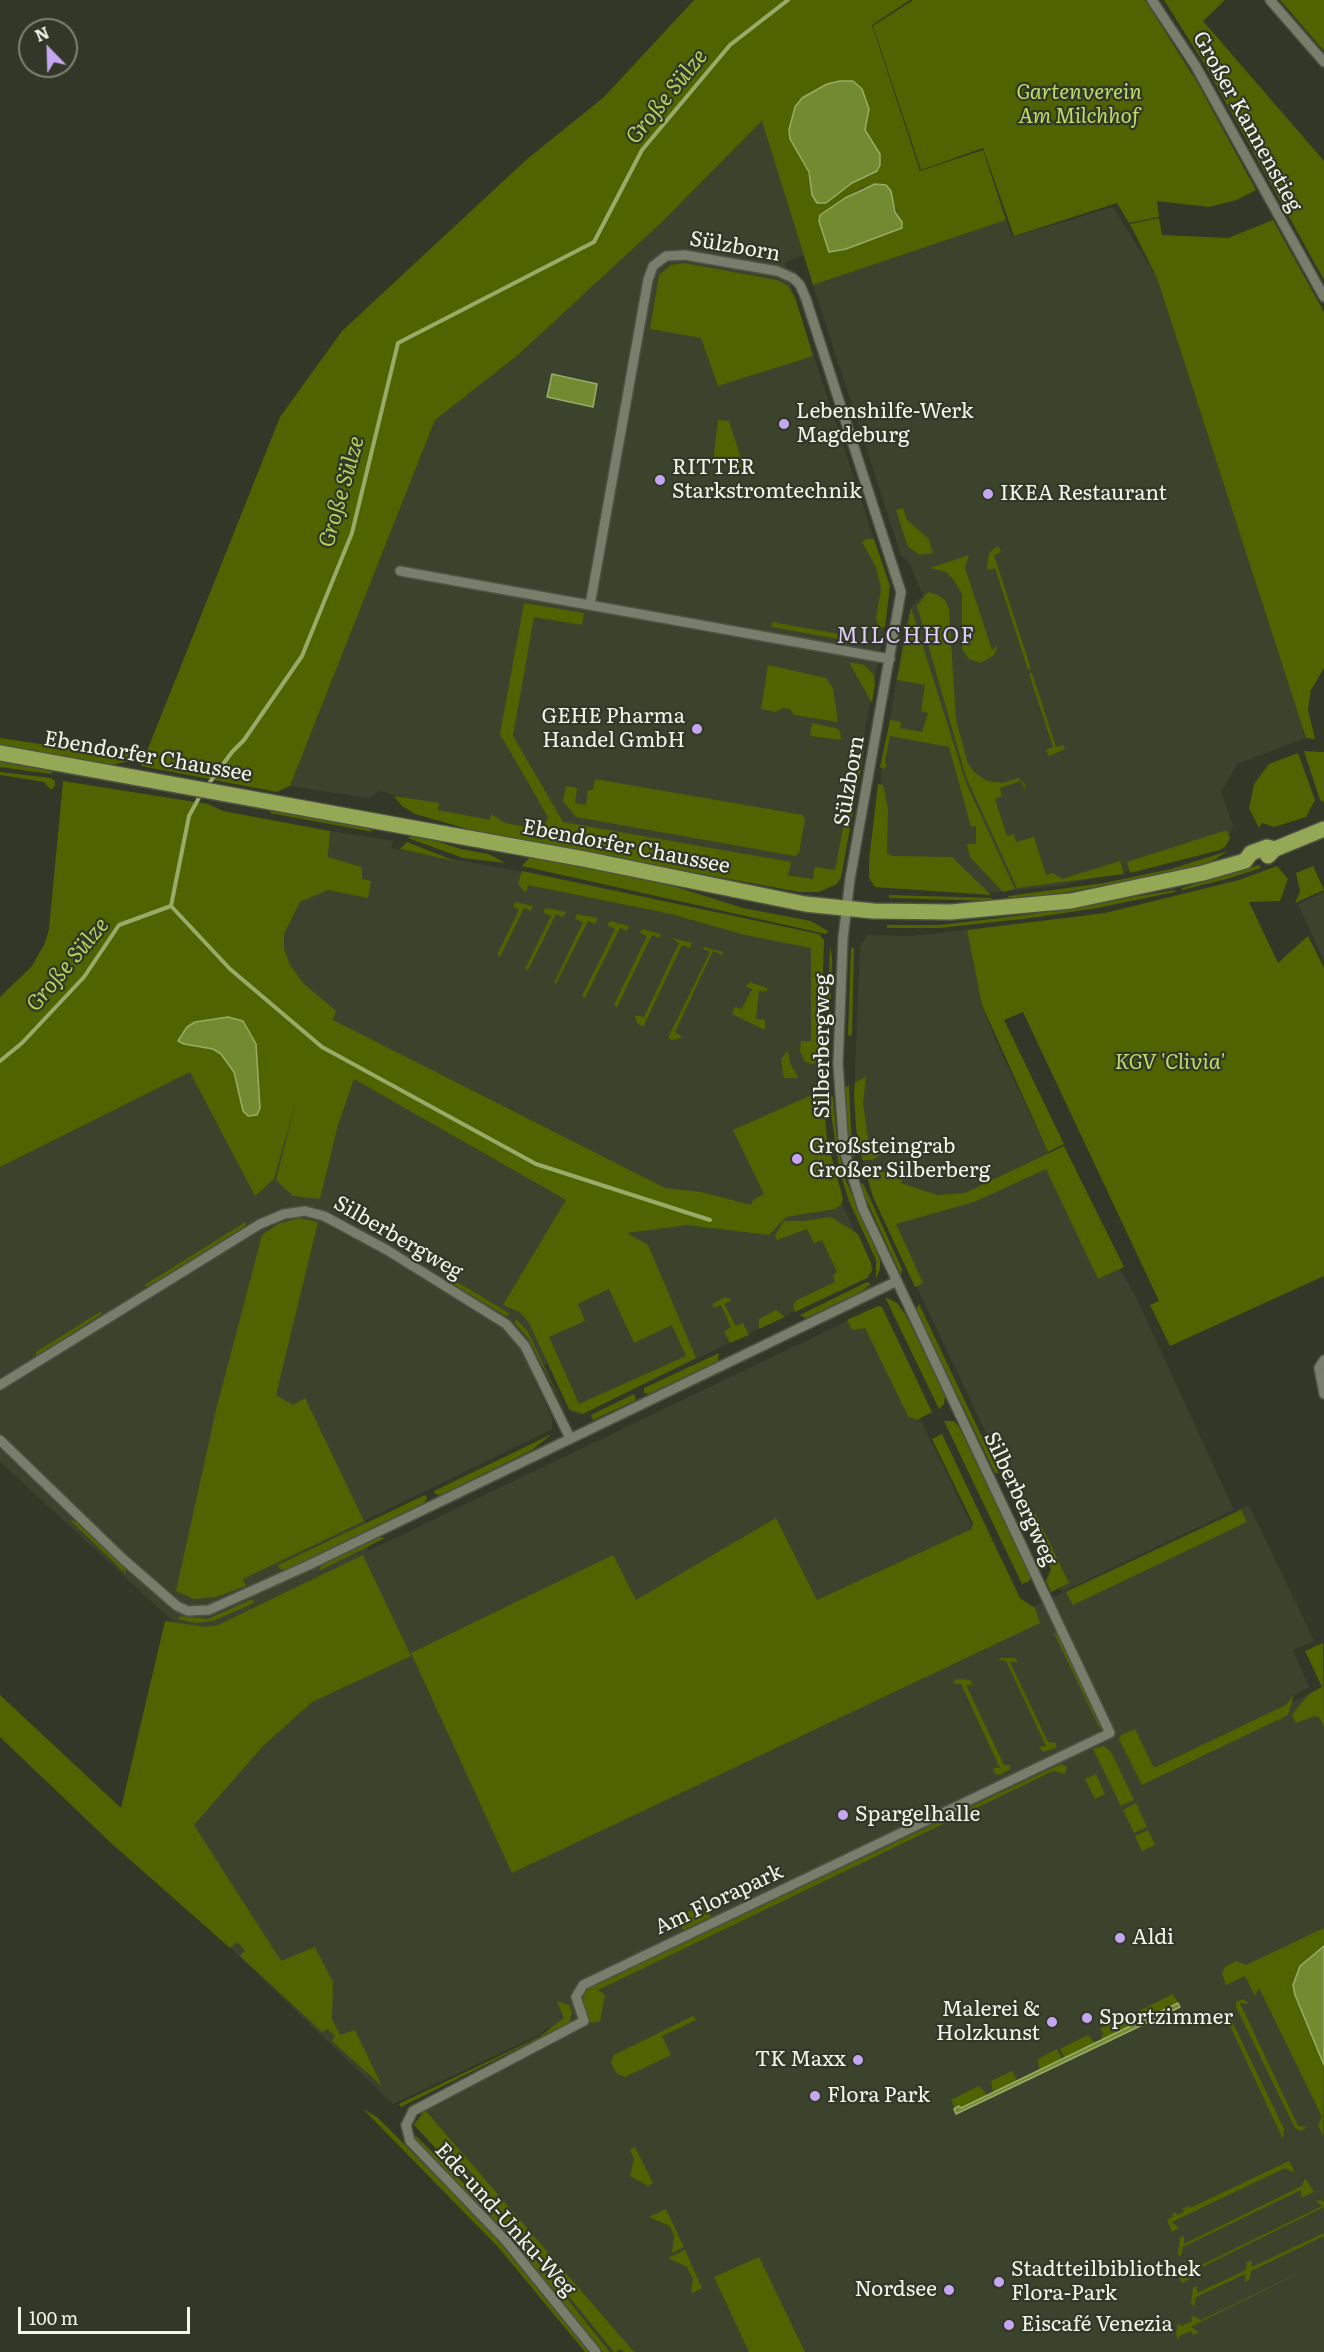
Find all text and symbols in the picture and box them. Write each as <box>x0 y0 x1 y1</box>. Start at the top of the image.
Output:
north arrow <box>18 18 78 78</box>
text: N <box>31 20 53 47</box>
street label: Großer Kannenstieg <box>1187 27 1307 217</box>
water label: Große Sülze <box>621 44 713 150</box>
park label: Gartenverein Am Milchhof <box>1016 80 1142 130</box>
street label: Sülzborn <box>688 227 782 267</box>
place label: Lebenshilfe-Werk Magdeburg <box>796 399 974 449</box>
marker: Lebenshilfe-Werk Magdeburg <box>777 417 791 431</box>
water label: Große Sülze <box>314 433 370 551</box>
place label: RITTER Starkstromtechnik <box>672 455 862 505</box>
marker: RITTER Starkstromtechnik <box>653 473 667 487</box>
place label: IKEA Restaurant <box>1000 481 1167 507</box>
marker: IKEA Restaurant <box>981 487 995 501</box>
district label: MILCHHOF <box>836 624 976 650</box>
place label: GEHE Pharma Handel GmbH <box>541 704 685 754</box>
marker: GEHE Pharma Handel GmbH <box>690 722 704 736</box>
street label: Ebendorfer Chaussee <box>42 726 254 788</box>
street label: Sülzborn <box>830 734 870 828</box>
street label: Ebendorfer Chaussee <box>520 814 732 880</box>
water label: Große Sülze <box>21 913 115 1017</box>
street label: Silberbergweg <box>810 974 836 1118</box>
park label: KGV 'Clivia' <box>1115 1050 1225 1076</box>
place label: Großsteingrab Großer Silberberg <box>809 1134 990 1184</box>
marker: Großsteingrab Großer Silberberg <box>790 1152 804 1166</box>
street label: Silberbergweg <box>329 1191 467 1285</box>
street label: Silberbergweg <box>978 1428 1062 1570</box>
place label: Spargelhalle <box>855 1802 980 1828</box>
marker: Spargelhalle <box>836 1808 850 1822</box>
street label: Am Florapark <box>651 1859 787 1941</box>
place label: Aldi <box>1132 1925 1174 1951</box>
marker: Aldi <box>1113 1931 1127 1945</box>
place label: Malerei & Holzkunst <box>936 1997 1040 2047</box>
place label: Sportzimmer <box>1099 2005 1233 2031</box>
marker: Sportzimmer <box>1080 2011 1094 2025</box>
marker: Malerei & Holzkunst <box>1045 2015 1059 2029</box>
place label: TK Maxx <box>755 2047 846 2073</box>
marker: TK Maxx <box>851 2053 865 2067</box>
place label: Flora Park <box>827 2083 930 2109</box>
marker: Flora Park <box>808 2089 822 2103</box>
street label: Ede-und-Unku-Weg <box>429 2138 581 2302</box>
place label: Stadtteilbibliothek Flora-Park <box>1011 2257 1201 2307</box>
marker: Stadtteilbibliothek Flora-Park <box>992 2275 1006 2289</box>
place label: Nordsee <box>855 2277 937 2303</box>
marker: Nordsee <box>942 2283 956 2297</box>
scale bar <box>21 2295 194 2333</box>
text: 100 m <box>29 2304 78 2331</box>
place label: Eiscafé Venezia <box>1021 2312 1173 2338</box>
marker: Eiscafé Venezia <box>1002 2318 1016 2332</box>

